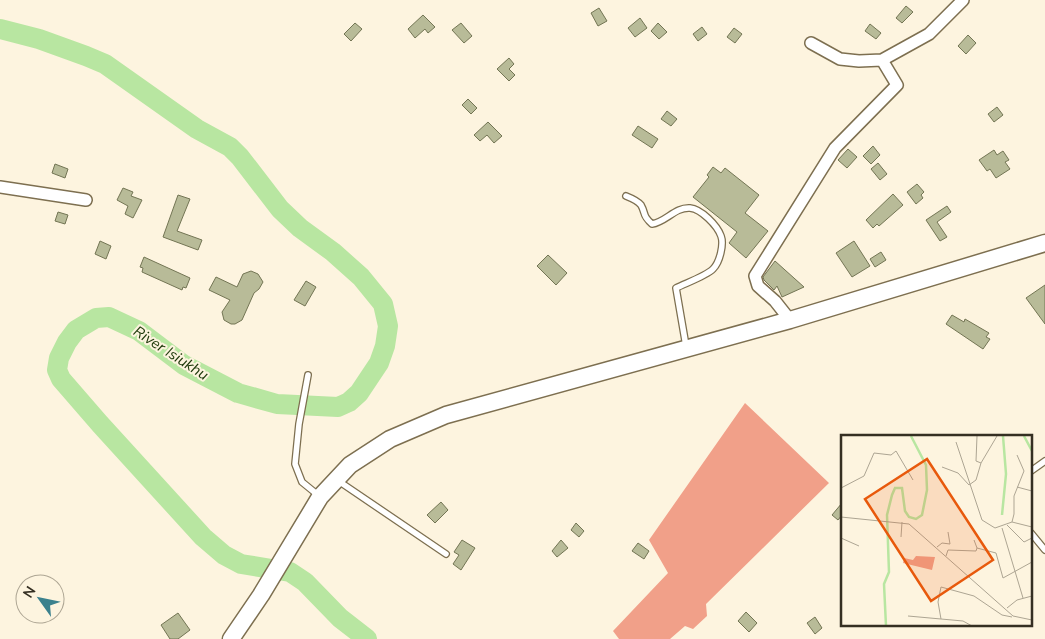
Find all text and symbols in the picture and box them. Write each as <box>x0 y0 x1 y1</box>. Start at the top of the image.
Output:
water label: River Isiukhu <box>130 321 212 385</box>
inset map <box>841 435 1032 626</box>
north arrow <box>15 574 65 624</box>
text: N <box>19 583 40 602</box>

